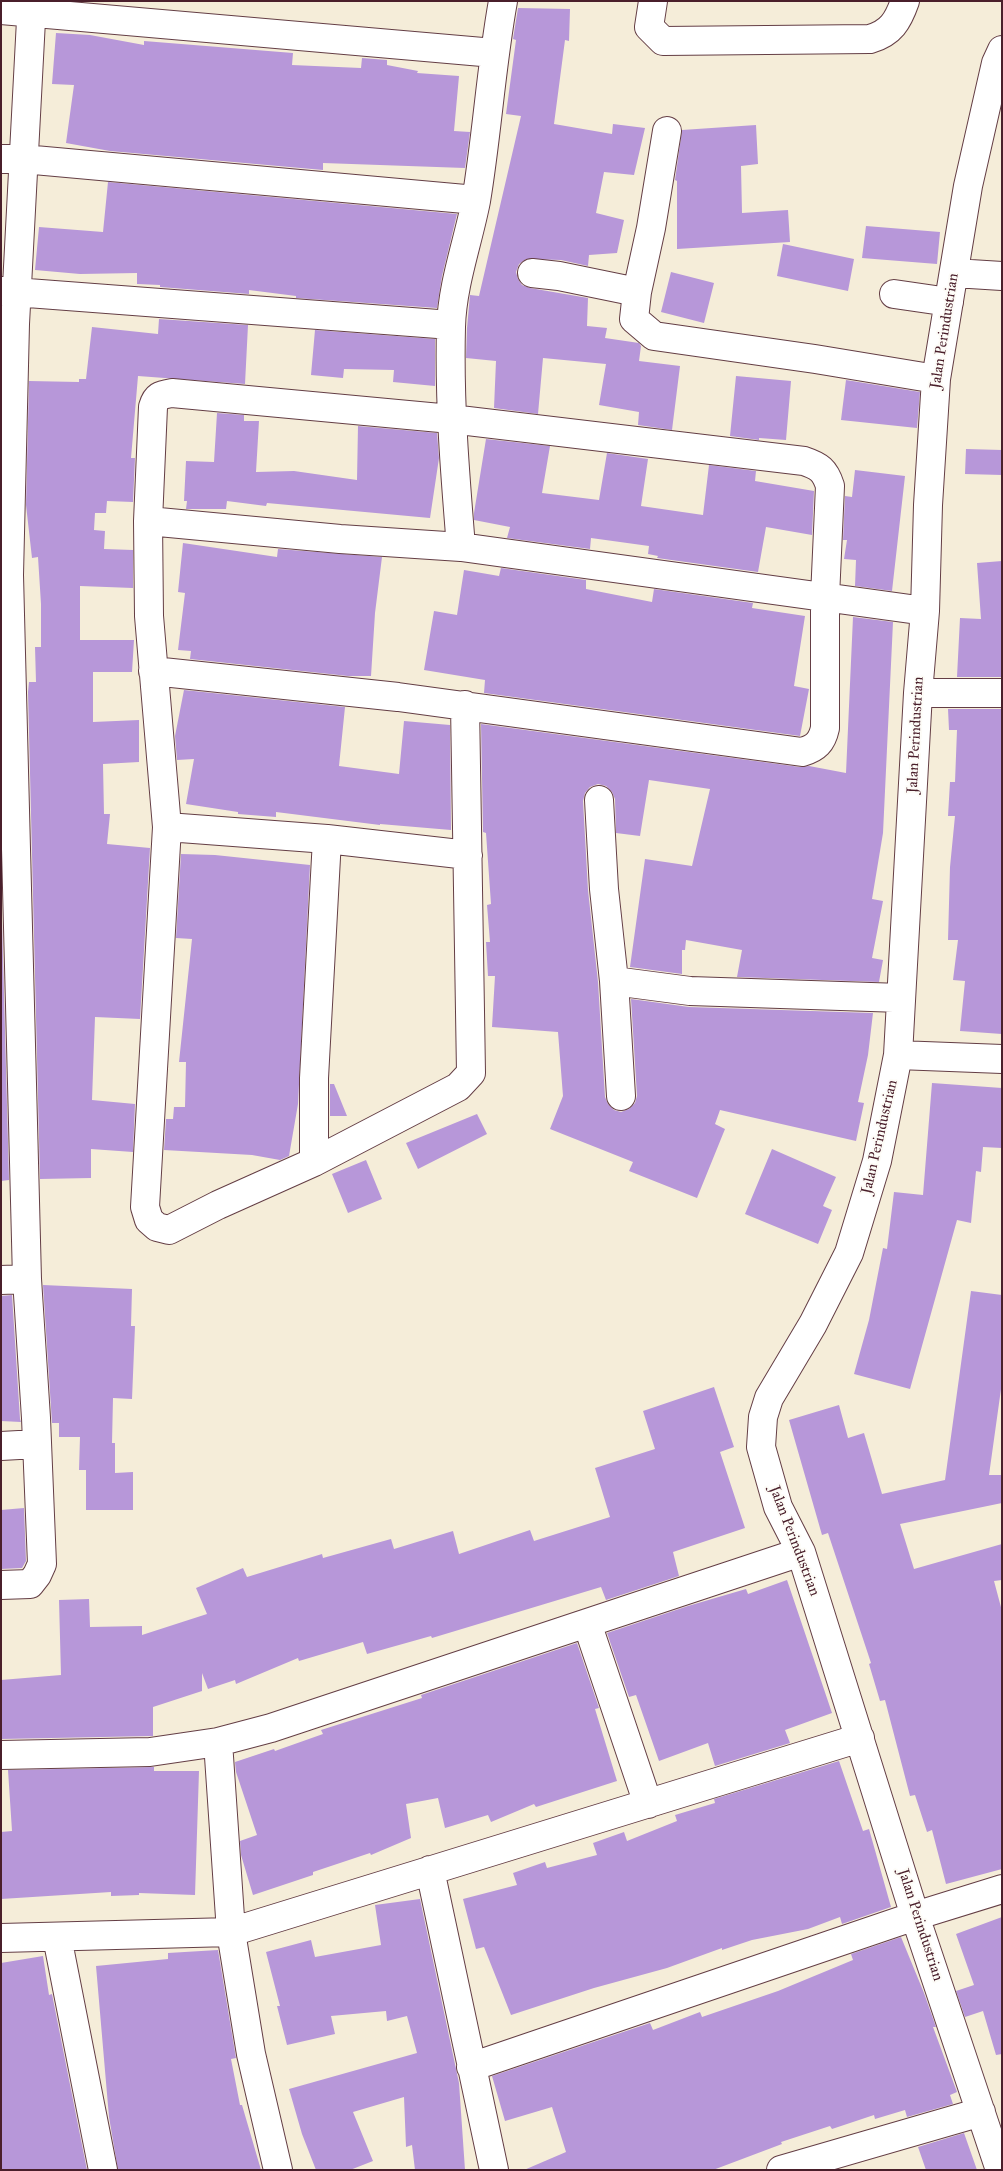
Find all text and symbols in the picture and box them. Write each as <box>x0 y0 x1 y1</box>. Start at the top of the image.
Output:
street label: Jalan Perindustrian <box>927 272 963 390</box>
street label: Jalan Perindustrian <box>904 676 928 794</box>
street label: Jalan Perindustrian <box>858 1078 902 1196</box>
street label: Jalan Perindustrian <box>765 1483 823 1599</box>
street label: Jalan Perindustrian <box>893 1867 947 1983</box>

